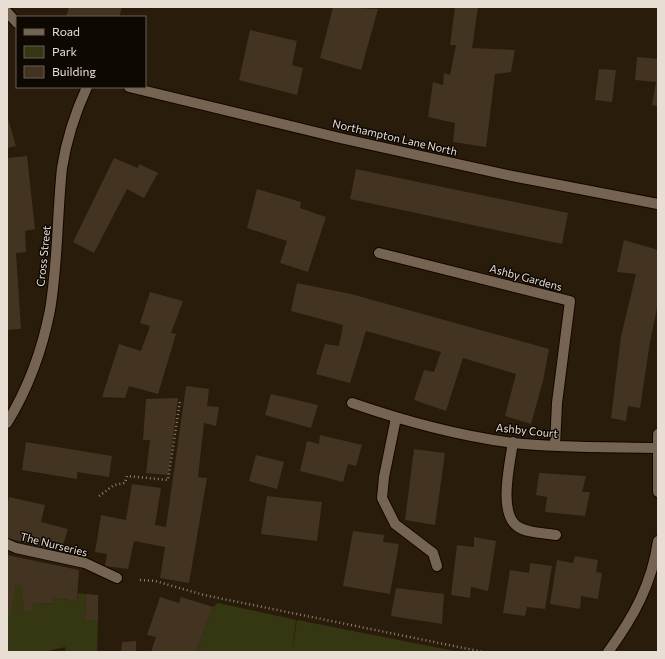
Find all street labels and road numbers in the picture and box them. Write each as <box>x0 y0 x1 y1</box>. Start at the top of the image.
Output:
street label: Northampton Lane North <box>331 116 459 158</box>
street label: Cross Street <box>33 224 53 287</box>
street label: Ashby Gardens <box>488 261 564 293</box>
street label: Ashby Court <box>495 420 559 440</box>
street label: The Nurseries <box>19 529 89 559</box>

